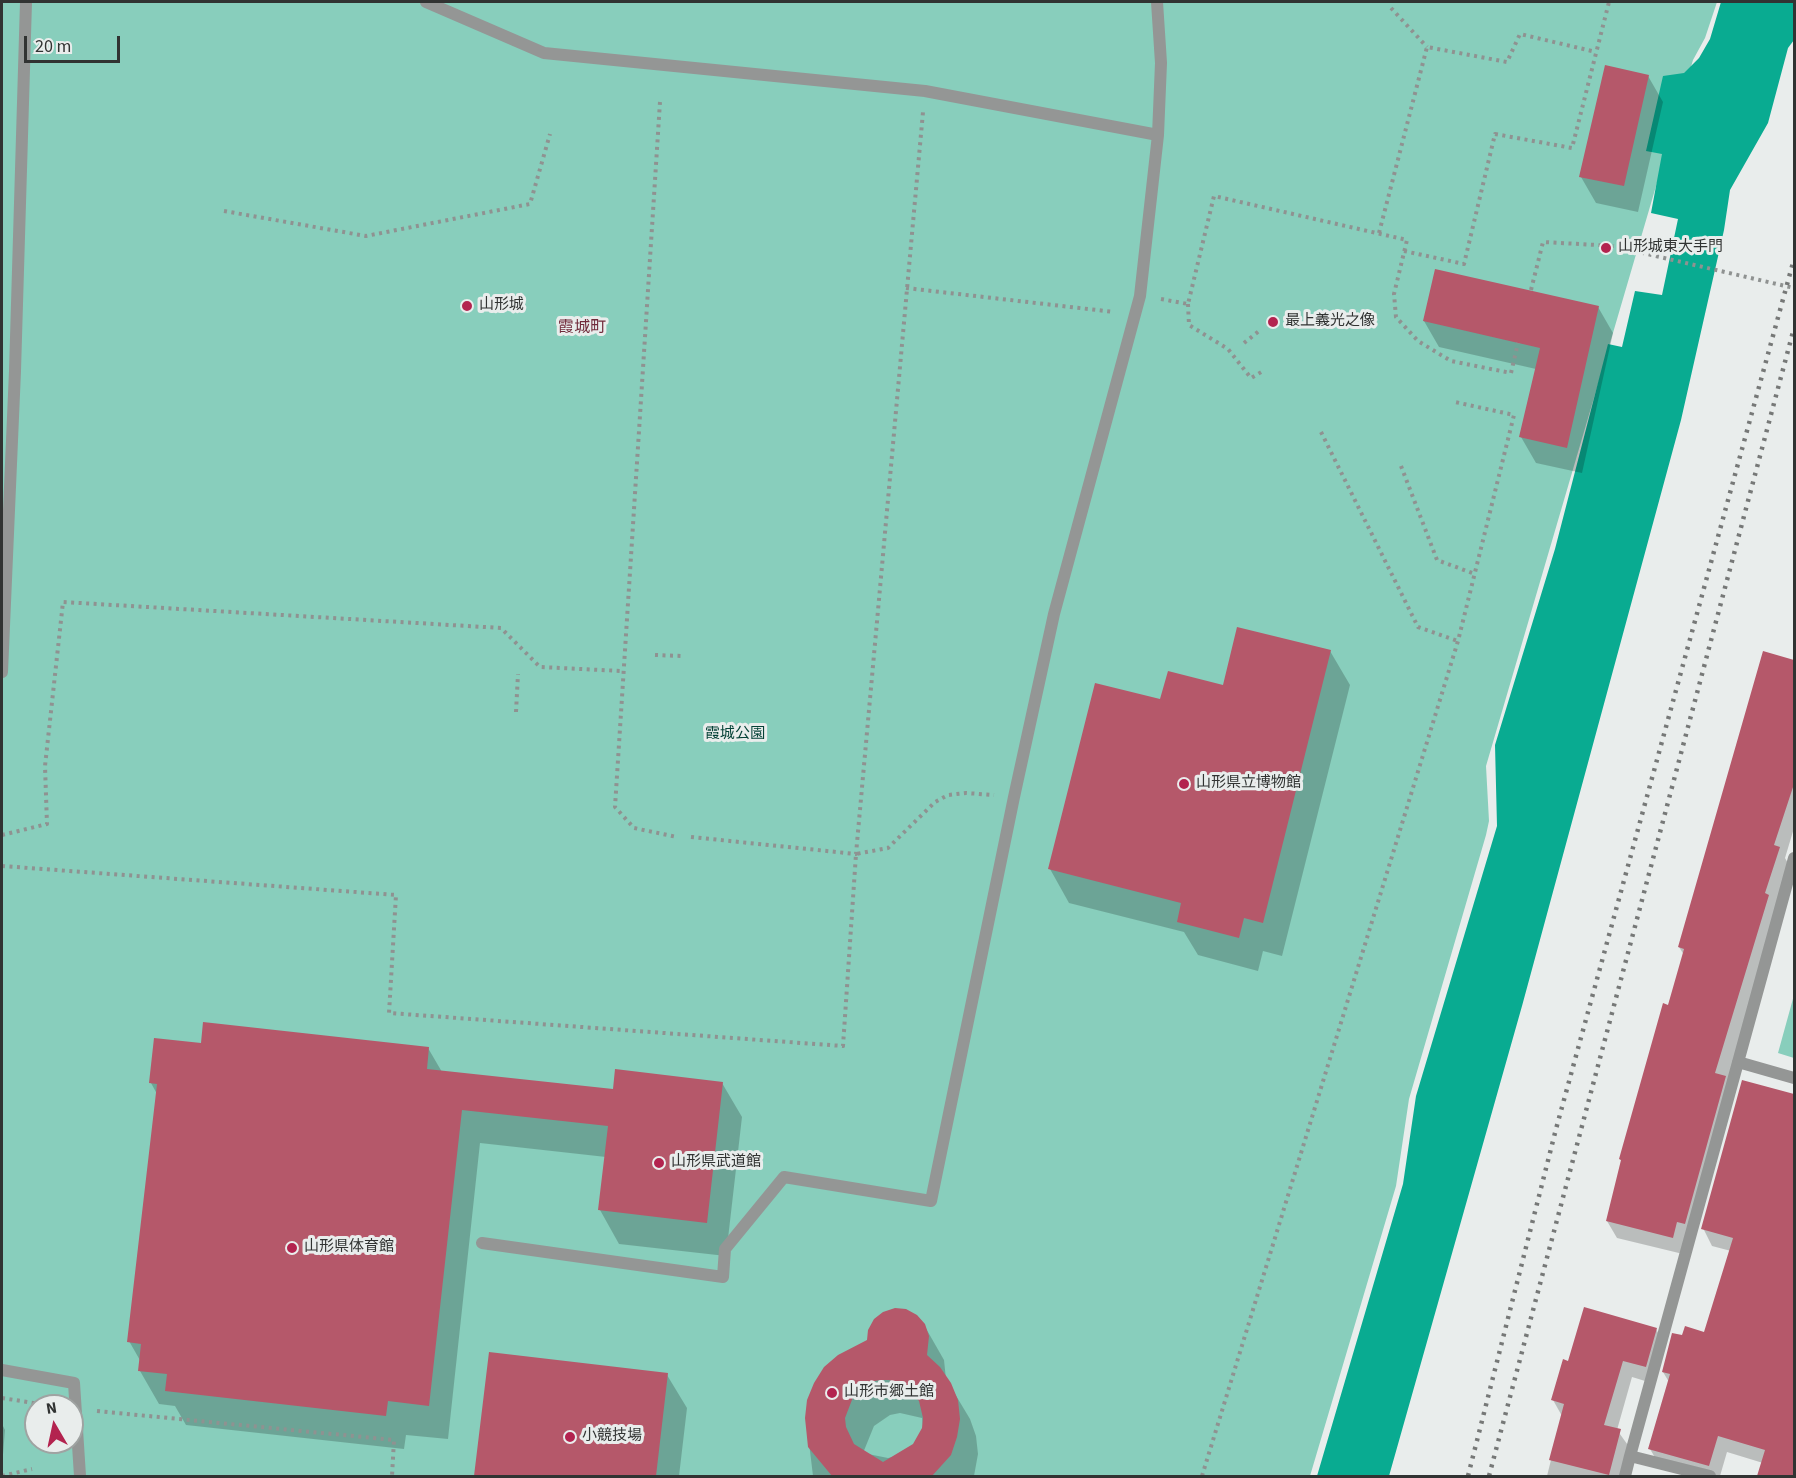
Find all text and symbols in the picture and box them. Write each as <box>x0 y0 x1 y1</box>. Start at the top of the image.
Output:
scale bar <box>27 24 123 62</box>
text: 20 m <box>35 34 71 59</box>
place label: 山形城東大手門 <box>1618 239 1723 257</box>
marker: 山形城東大手門 <box>1599 241 1613 255</box>
place label: 山形城 <box>479 297 524 315</box>
marker: 山形城 <box>460 299 474 313</box>
place label: 最上義光之像 <box>1285 313 1375 331</box>
marker: 最上義光之像 <box>1266 315 1280 329</box>
district label: 霞城町 <box>558 318 606 338</box>
park label: 霞城公園 <box>705 726 765 744</box>
place label: 山形県立博物館 <box>1196 775 1301 793</box>
marker: 山形県立博物館 <box>1177 777 1191 791</box>
place label: 山形県武道館 <box>671 1154 761 1172</box>
marker: 山形県武道館 <box>652 1156 666 1170</box>
place label: 山形県体育館 <box>304 1239 394 1257</box>
marker: 山形県体育館 <box>285 1241 299 1255</box>
place label: 山形市郷土館 <box>844 1384 934 1402</box>
marker: 山形市郷土館 <box>825 1386 839 1400</box>
north arrow <box>24 1394 84 1454</box>
text: N <box>45 1397 58 1420</box>
place label: 小競技場 <box>582 1428 642 1446</box>
marker: 小競技場 <box>563 1430 577 1444</box>

